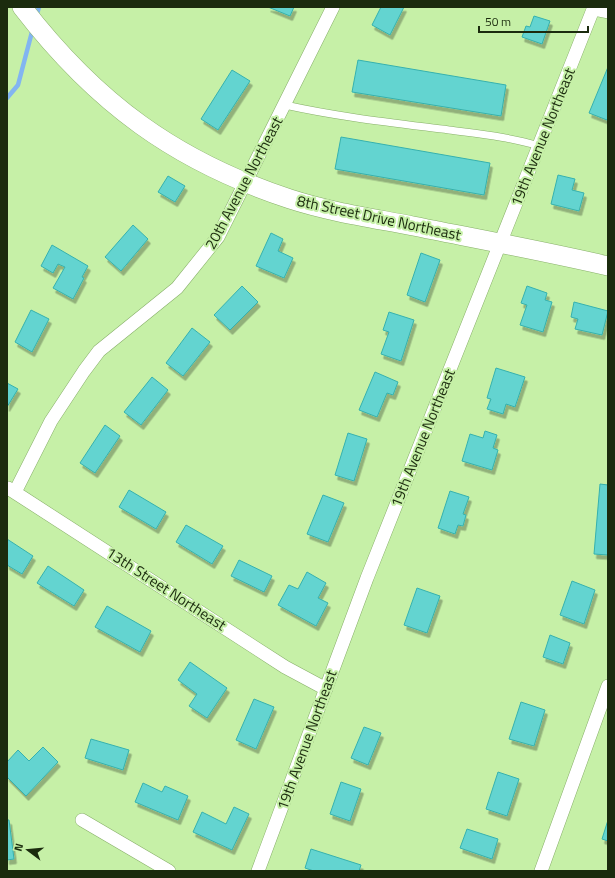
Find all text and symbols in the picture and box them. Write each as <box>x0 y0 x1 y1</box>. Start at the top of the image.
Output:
scale bar <box>479 8 588 34</box>
text: 50 m <box>485 12 511 31</box>
street label: 19th Avenue Northeast <box>504 63 581 209</box>
street label: 20th Avenue Northeast <box>199 112 289 253</box>
street label: 8th Street Drive Northeast <box>295 189 464 246</box>
street label: 19th Avenue Northeast <box>384 364 461 510</box>
street label: 13th Street Northeast <box>102 541 232 637</box>
street label: 19th Avenue Northeast <box>271 666 343 813</box>
north arrow <box>8 830 48 870</box>
text: N <box>10 841 27 853</box>

